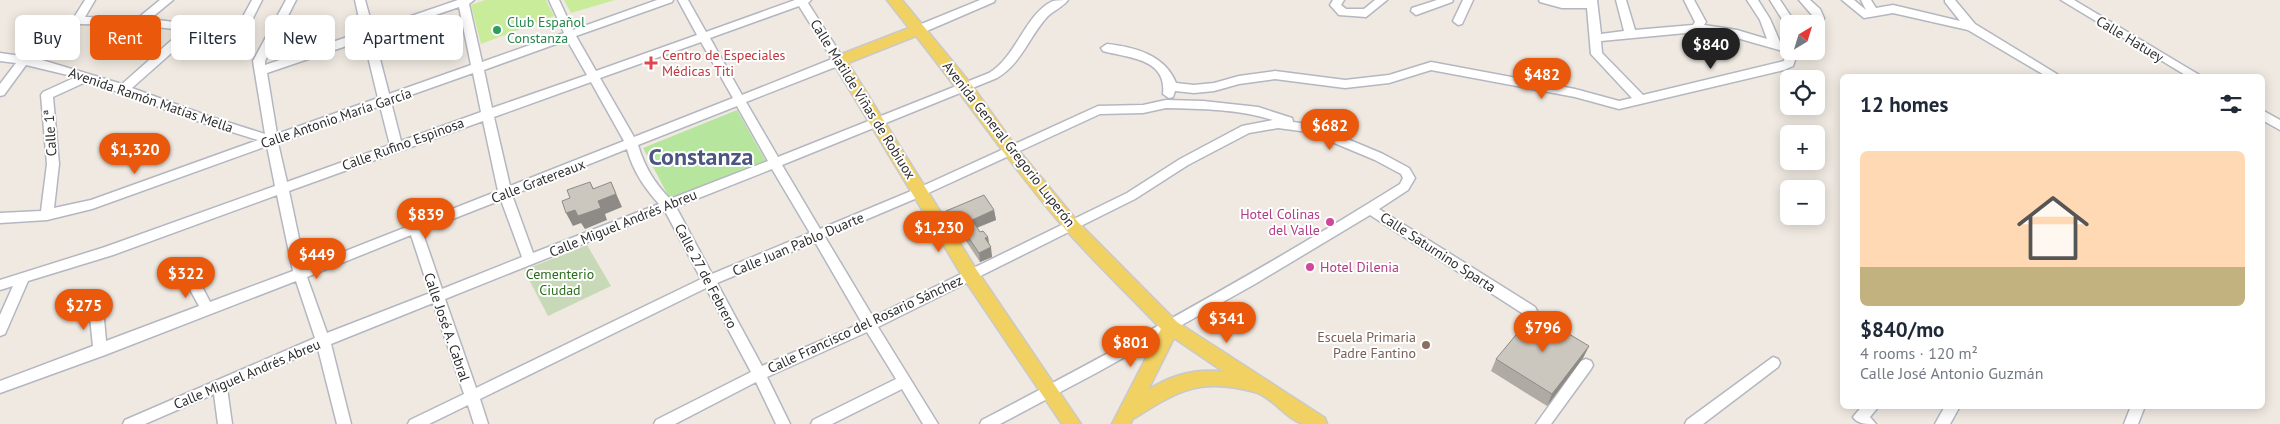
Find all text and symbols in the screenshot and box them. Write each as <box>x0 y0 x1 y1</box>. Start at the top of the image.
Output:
street label: Calle Hatuey <box>2093 12 2167 66</box>
place label: Club Español Constanza <box>507 13 585 47</box>
chip: Buy <box>15 15 80 60</box>
chip: Rent <box>90 15 161 60</box>
chip: Filters <box>171 15 255 60</box>
chip: New <box>265 15 335 60</box>
chip: Apartment <box>345 15 463 60</box>
north arrow <box>1780 15 1825 60</box>
map controls <box>1780 15 1825 225</box>
street label: Calle Matilde Viñas de Robiuox <box>806 16 920 182</box>
marker: Club Español Constanza <box>491 24 503 36</box>
pin: $840 <box>1681 28 1741 70</box>
text: $840 <box>1693 34 1729 54</box>
place label: Centro de Especiales Médicas Titi <box>662 46 786 80</box>
marker: Centro de Especiales Médicas Titi <box>644 56 658 70</box>
street label: Avenida General Gregorio Luperón <box>939 58 1079 230</box>
pin: $482 <box>1512 58 1572 100</box>
street label: Avenida Ramón Matías Mella <box>66 63 236 137</box>
text: $482 <box>1524 64 1560 84</box>
button: locate <box>1780 70 1825 115</box>
street label: Calle Antonio María García <box>258 84 414 152</box>
icon: filters <box>2217 90 2245 118</box>
text: 12 homes <box>1860 91 1948 118</box>
pin: $682 <box>1300 108 1360 151</box>
street label: Calle 1ª <box>39 109 61 157</box>
street label: Calle Rufino Espinosa <box>339 114 467 174</box>
text: $682 <box>1312 115 1348 135</box>
button: + <box>1780 125 1825 170</box>
pin: $1,320 <box>94 132 176 175</box>
text: $1,320 <box>110 139 160 159</box>
district label: Constanza <box>649 141 753 172</box>
street label: Calle Gratereaux <box>488 155 588 207</box>
button: − <box>1780 180 1825 225</box>
icon: home <box>2008 183 2098 273</box>
street label: Calle Miguel Andrés Abreu <box>547 185 699 261</box>
pin: $839 <box>396 198 456 240</box>
text: $839 <box>408 204 444 224</box>
place label: Hotel Colinas del Valle <box>1240 205 1320 239</box>
street label: Calle Juan Pablo Duarte <box>729 208 867 280</box>
street label: Calle Saturnino Sparta <box>1377 208 1499 296</box>
pin: $1,230 <box>898 210 980 253</box>
marker: Hotel Colinas del Valle <box>1324 216 1336 228</box>
text: $1,230 <box>914 217 964 237</box>
street label: Calle 27 de Febrero <box>671 220 741 332</box>
pin: $449 <box>287 238 347 280</box>
text: $449 <box>299 244 335 264</box>
pin: $322 <box>156 256 216 299</box>
place label: Hotel Dilenia <box>1320 258 1399 276</box>
marker: Hotel Dilenia <box>1304 261 1316 273</box>
text: $322 <box>168 263 204 283</box>
park label: Cementerio Ciudad <box>526 265 594 299</box>
street label: Calle José A. Cabral <box>420 270 474 384</box>
street label: Calle Francisco del Rosario Sánchez <box>765 271 965 377</box>
pin: $275 <box>54 288 114 331</box>
text: $275 <box>66 295 102 315</box>
pin: $341 <box>1197 302 1257 344</box>
text: $341 <box>1209 308 1245 328</box>
pin: $796 <box>1513 310 1573 353</box>
text: $840/mo <box>1860 316 1944 343</box>
text: $796 <box>1525 317 1561 337</box>
pin: $801 <box>1101 326 1161 368</box>
place label: Escuela Primaria Padre Fantino <box>1317 328 1416 362</box>
text: $801 <box>1113 332 1149 352</box>
street label: Calle Miguel Andrés Abreu <box>171 335 323 413</box>
marker: Escuela Primaria Padre Fantino <box>1420 339 1432 351</box>
text: 4 rooms · 120 m² <box>1860 343 1978 363</box>
text: Calle José Antonio Guzmán <box>1860 363 2043 383</box>

